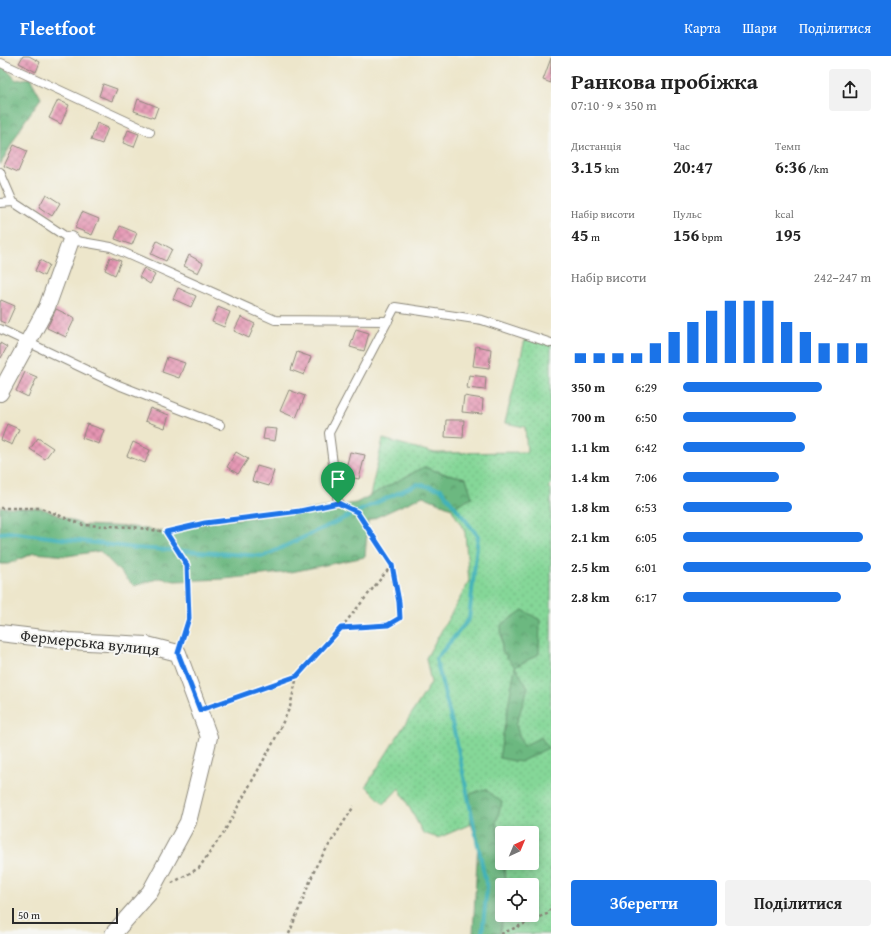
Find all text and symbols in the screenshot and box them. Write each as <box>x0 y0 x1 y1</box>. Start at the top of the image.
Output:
text: Fleetfoot <box>20 14 96 42</box>
text: Карта <box>684 18 721 38</box>
text: Шари <box>743 18 777 38</box>
text: Поділитися <box>799 18 871 38</box>
text: Ранкова пробіжка <box>571 65 758 97</box>
button: share <box>829 69 871 111</box>
text: 07:10 · 9 × 350 m <box>571 96 657 115</box>
text: Дистанція <box>571 138 621 154</box>
text: Час <box>673 138 690 154</box>
text: Темп <box>775 138 800 154</box>
text: 3.15 <box>571 154 602 179</box>
text: 20:47 <box>673 154 713 179</box>
text: 6:36 <box>775 154 806 179</box>
text: km <box>602 161 619 177</box>
text: /km <box>806 161 828 177</box>
text: Набір висоти <box>571 206 635 222</box>
text: Пульс <box>673 206 702 222</box>
text: kcal <box>775 206 794 222</box>
text: 45 <box>571 222 589 247</box>
text: 156 <box>673 222 699 247</box>
text: 195 <box>775 222 801 247</box>
text: m <box>589 229 600 245</box>
text: bpm <box>699 229 722 245</box>
text: Набір висоти <box>571 268 647 287</box>
text: 242–247 m <box>814 268 871 287</box>
text: 350 m <box>571 378 605 397</box>
text: 6:29 <box>635 378 657 397</box>
text: 700 m <box>571 408 605 427</box>
text: 6:50 <box>635 408 657 427</box>
text: 1.1 km <box>571 438 610 457</box>
text: 6:42 <box>635 438 657 457</box>
pin <box>321 462 355 503</box>
icon: arrive <box>327 468 349 490</box>
text: 1.4 km <box>571 468 610 487</box>
text: 7:06 <box>635 468 657 487</box>
text: 1.8 km <box>571 498 610 517</box>
text: 6:53 <box>635 498 657 517</box>
text: 2.1 km <box>571 528 610 547</box>
text: 6:05 <box>635 528 657 547</box>
text: 2.5 km <box>571 558 610 577</box>
text: 6:01 <box>635 558 657 577</box>
text: 2.8 km <box>571 588 610 607</box>
text: 6:17 <box>635 588 657 607</box>
street label: Фермерська вулиця <box>19 623 161 661</box>
north arrow <box>495 826 539 870</box>
map controls <box>495 826 539 922</box>
button: locate <box>495 878 539 922</box>
button: Зберегти <box>571 880 717 926</box>
button: Поділитися <box>725 880 871 926</box>
scale bar <box>12 906 118 925</box>
text: 50 m <box>18 907 40 923</box>

